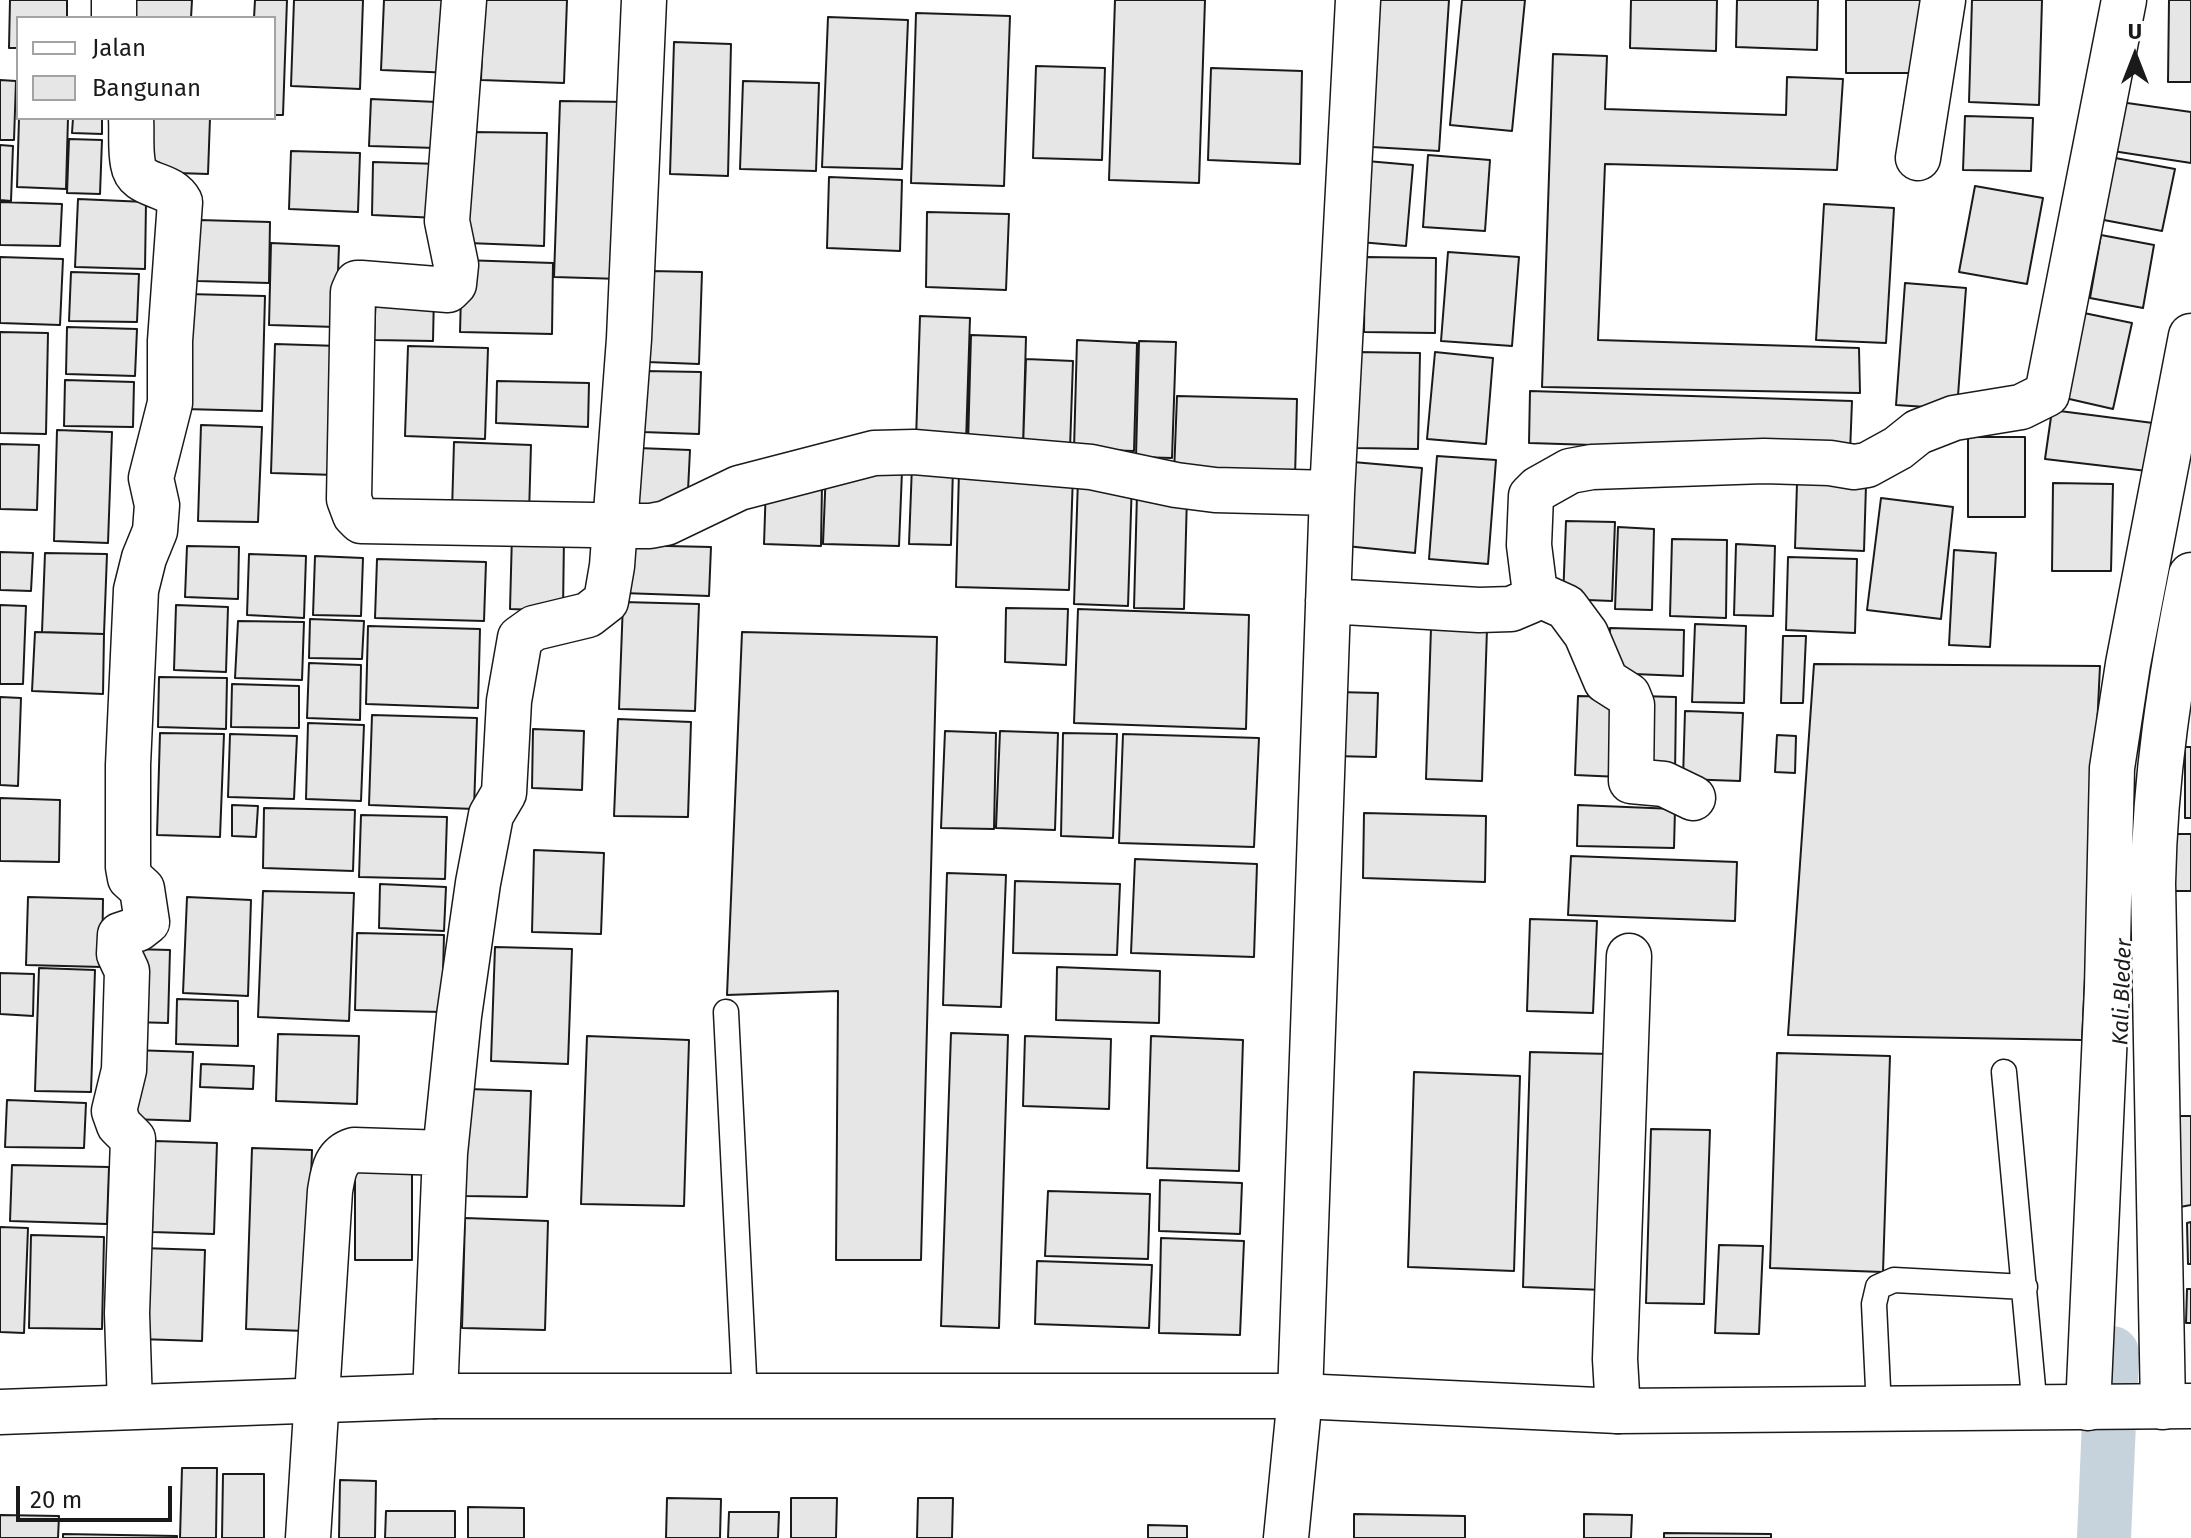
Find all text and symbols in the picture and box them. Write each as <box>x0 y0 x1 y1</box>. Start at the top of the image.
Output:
legend <box>16 16 276 120</box>
north arrow <box>2095 16 2175 96</box>
text: U <box>2128 18 2142 45</box>
text: Jalan <box>92 34 146 62</box>
text: Bangunan <box>92 74 201 102</box>
water label: Kali Bleder <box>2108 938 2138 1046</box>
scale bar <box>20 1470 176 1520</box>
text: 20 m <box>30 1486 82 1514</box>

